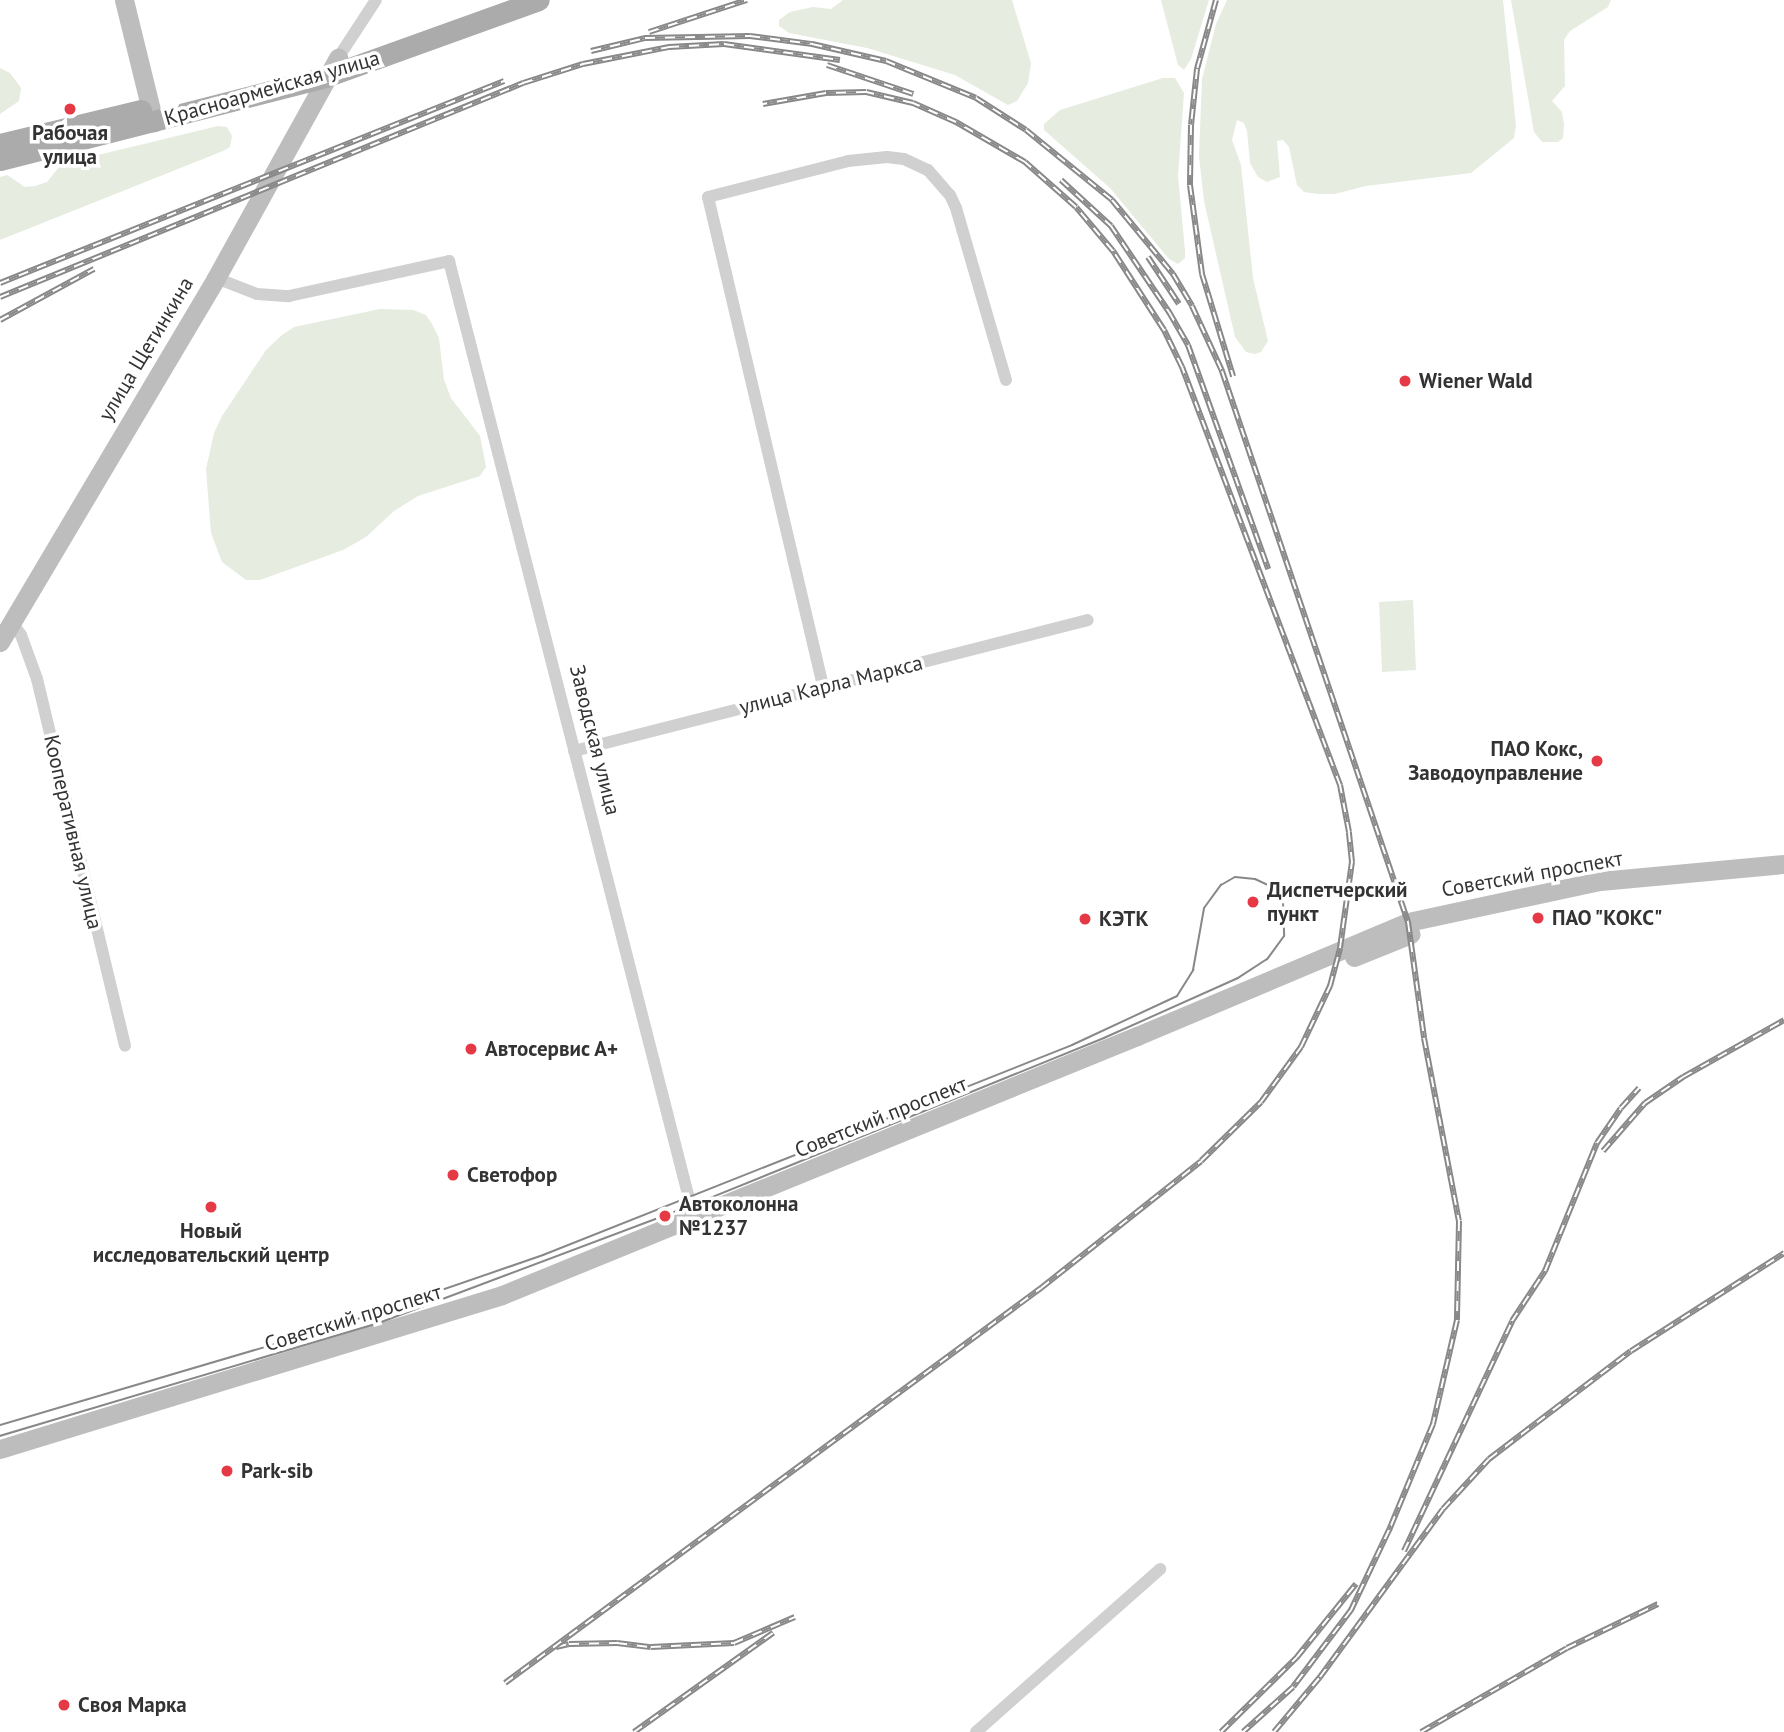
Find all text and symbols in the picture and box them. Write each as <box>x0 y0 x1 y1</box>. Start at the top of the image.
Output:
street label: Красноармейская улица <box>161 45 383 131</box>
marker: Рабочая улица <box>62 101 78 117</box>
place label: Рабочая улица <box>32 120 108 170</box>
street label: улица Щетинкина <box>93 273 199 425</box>
place label: Wiener Wald <box>1419 368 1533 394</box>
marker: Wiener Wald <box>1397 373 1413 389</box>
street label: улица Карла Маркса <box>737 650 925 720</box>
street label: Заводская улица <box>564 662 626 818</box>
street label: Кооперативная улица <box>38 732 108 932</box>
place label: ПАО Кокс, Заводоуправление <box>1408 736 1583 786</box>
marker: ПАО Кокс, Заводоуправление <box>1589 753 1605 769</box>
street label: Советский проспект <box>1440 846 1624 902</box>
place label: Диспетчерский пункт <box>1267 877 1408 927</box>
marker: Диспетчерский пункт <box>1245 894 1261 910</box>
place label: ПАО "КОКС" <box>1552 905 1664 931</box>
place label: КЭТК <box>1099 906 1148 932</box>
marker: ПАО "КОКС" <box>1530 910 1546 926</box>
marker: КЭТК <box>1077 911 1093 927</box>
place label: Автосервис А+ <box>485 1036 619 1062</box>
marker: Автосервис А+ <box>463 1041 479 1057</box>
street label: Советский проспект <box>791 1071 971 1163</box>
place label: Светофор <box>467 1162 557 1188</box>
marker: Светофор <box>445 1167 461 1183</box>
place label: Автоколонна №1237 <box>679 1191 799 1241</box>
marker: Новый исследовательский центр <box>203 1199 219 1215</box>
marker: Автоколонна №1237 <box>657 1208 673 1224</box>
place label: Новый исследовательский центр <box>93 1218 329 1268</box>
street label: Советский проспект <box>262 1279 444 1357</box>
place label: Park-sib <box>241 1458 313 1484</box>
marker: Park-sib <box>219 1463 235 1479</box>
place label: Своя Марка <box>78 1692 187 1718</box>
marker: Своя Марка <box>56 1697 72 1713</box>

